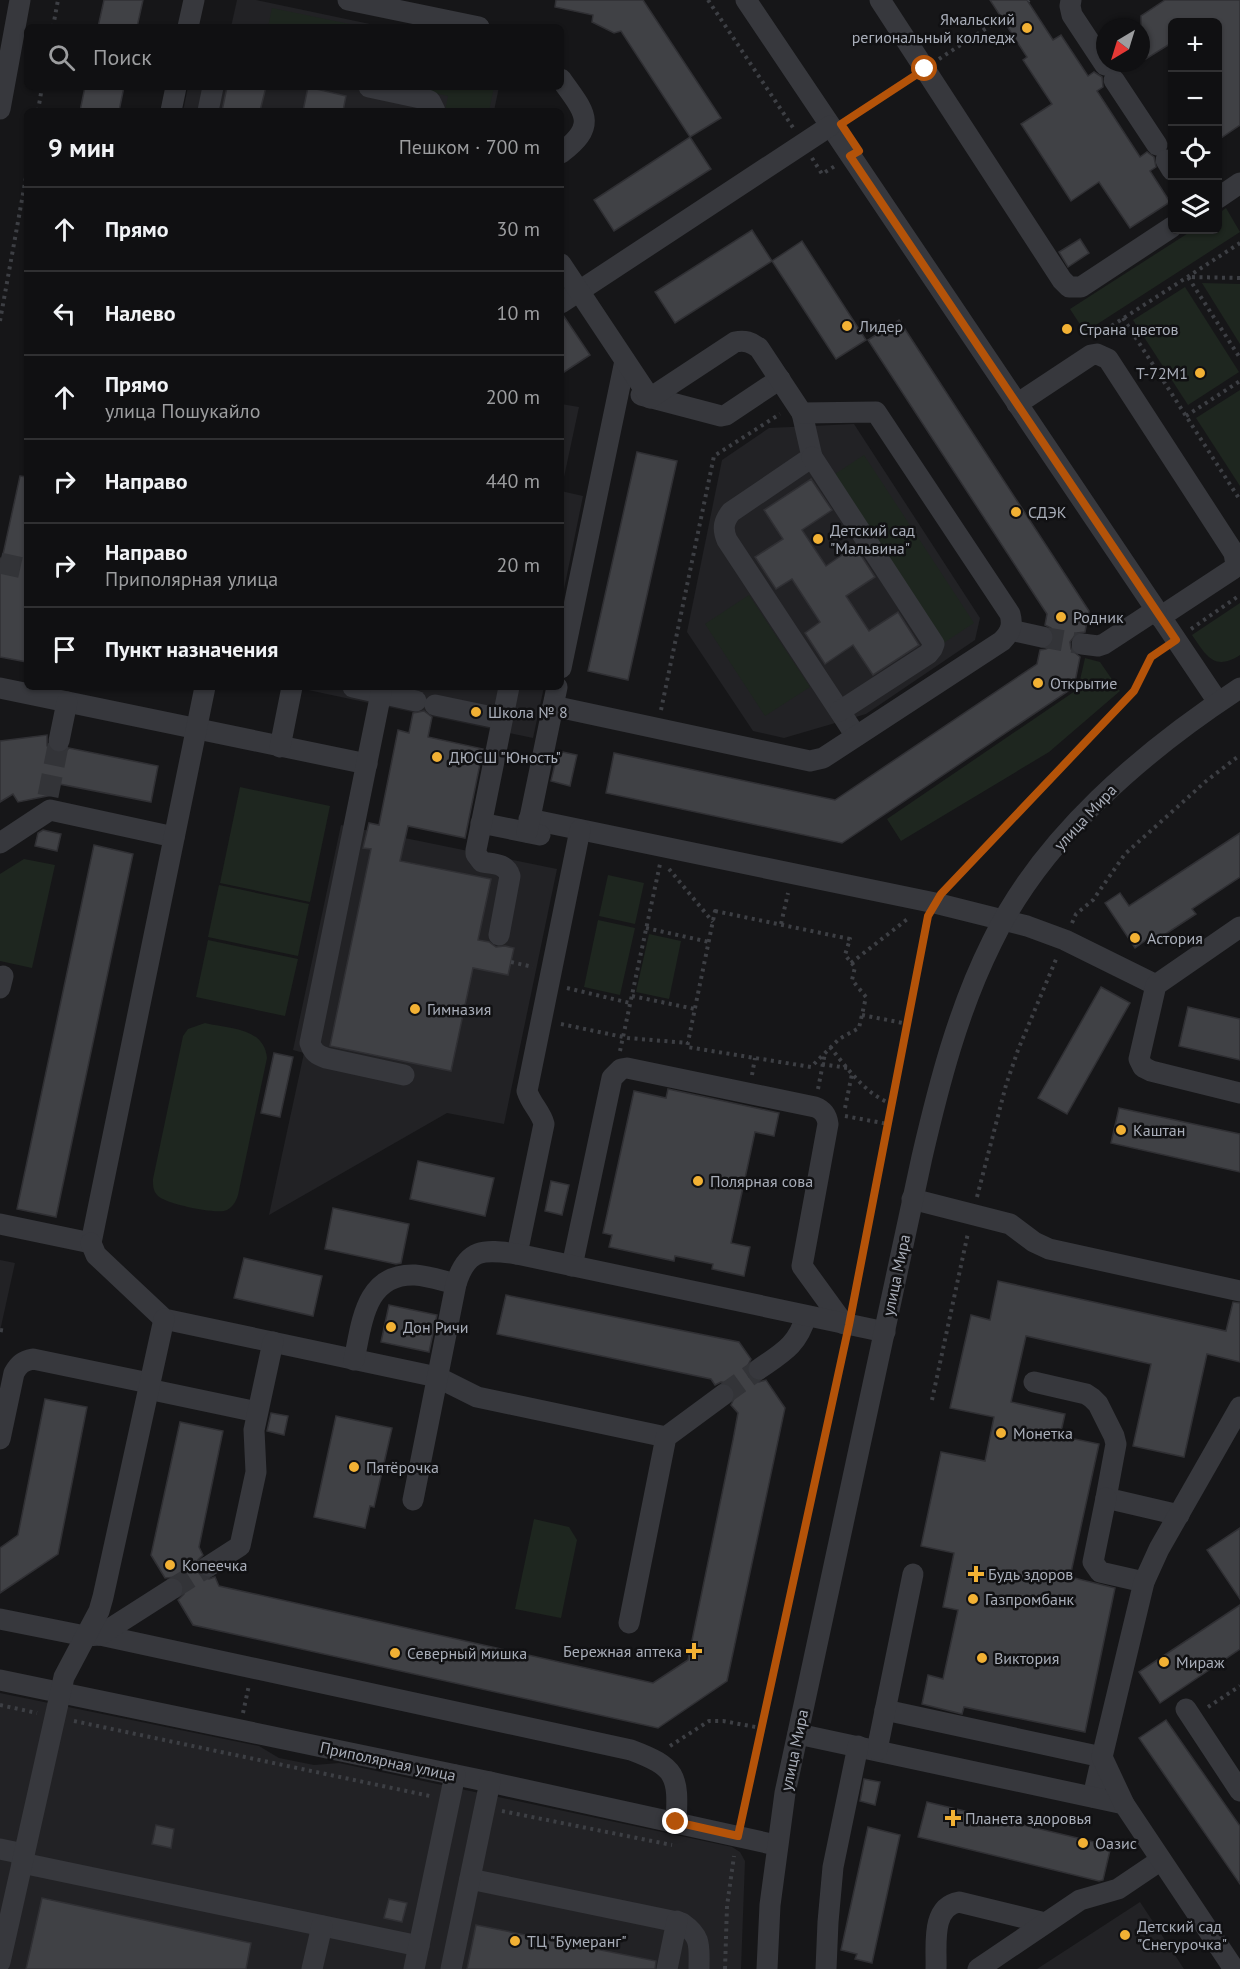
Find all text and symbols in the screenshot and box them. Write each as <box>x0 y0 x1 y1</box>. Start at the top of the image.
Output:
place label: Ямальский региональный колледж <box>852 9 1015 47</box>
north arrow <box>1096 18 1150 72</box>
map controls <box>1168 18 1222 234</box>
button: + <box>1168 18 1222 72</box>
marker: Ямальский региональный колледж <box>1020 21 1034 35</box>
search box <box>24 24 564 90</box>
icon: search <box>45 41 78 74</box>
text: Поиск <box>93 43 152 71</box>
route start <box>911 55 937 81</box>
button: − <box>1168 72 1222 126</box>
button: locate <box>1168 126 1222 180</box>
text: 9 мин <box>48 131 115 164</box>
text: Пешком · 700 m <box>399 134 540 160</box>
button: layers <box>1168 180 1222 234</box>
icon: ahead <box>48 213 81 246</box>
text: Прямо <box>105 215 168 243</box>
text: 30 m <box>497 216 540 242</box>
icon: left <box>48 297 81 330</box>
text: Налево <box>105 299 176 327</box>
text: 10 m <box>497 300 540 326</box>
place label: Лидер <box>858 316 903 336</box>
marker: Лидер <box>840 319 854 333</box>
place label: Страна цветов <box>1079 319 1179 339</box>
marker: Страна цветов <box>1060 322 1074 336</box>
place label: Т-72М1 <box>1136 363 1188 383</box>
marker: Т-72М1 <box>1193 366 1207 380</box>
text: Прямо <box>105 370 168 398</box>
icon: ahead <box>48 381 81 414</box>
text: 200 m <box>486 384 540 410</box>
text: улица Пошукайло <box>105 398 260 424</box>
icon: right <box>48 465 81 498</box>
text: Направо <box>105 467 188 495</box>
text: 440 m <box>486 468 540 494</box>
place label: СДЭК <box>1028 502 1067 522</box>
marker: СДЭК <box>1009 505 1023 519</box>
place label: Детский сад "Мальвина" <box>830 520 915 558</box>
marker: Детский сад "Мальвина" <box>811 532 825 546</box>
text: Направо <box>105 538 188 566</box>
icon: right <box>48 549 81 582</box>
text: 20 m <box>497 552 540 578</box>
text: Приполярная улица <box>105 566 278 592</box>
place label: Родник <box>1073 607 1124 627</box>
marker: Родник <box>1054 610 1068 624</box>
icon: arrive <box>48 633 81 666</box>
text: Пункт назначения <box>105 635 278 663</box>
place label: Открытие <box>1050 673 1117 693</box>
marker: Открытие <box>1031 676 1045 690</box>
place label: Школа № 8 <box>488 702 568 722</box>
marker: Школа № 8 <box>469 705 483 719</box>
place label: ДЮСШ "Юность" <box>449 747 561 767</box>
marker: ДЮСШ "Юность" <box>430 750 444 764</box>
street label: улица Мира <box>1049 780 1121 854</box>
place label: Астория <box>1147 928 1203 948</box>
marker: Астория <box>1128 931 1142 945</box>
place label: Гимназия <box>427 999 491 1019</box>
marker: Гимназия <box>408 1002 422 1016</box>
place label: Каштан <box>1133 1120 1185 1140</box>
marker: Каштан <box>1114 1123 1128 1137</box>
place label: Полярная сова <box>710 1171 813 1191</box>
marker: Полярная сова <box>691 1174 705 1188</box>
street label: улица Мира <box>878 1232 914 1318</box>
place label: Дон Ричи <box>403 1317 469 1337</box>
marker: Дон Ричи <box>384 1320 398 1334</box>
place label: Монетка <box>1013 1423 1073 1443</box>
marker: Монетка <box>994 1426 1008 1440</box>
place label: Пятёрочка <box>366 1457 439 1477</box>
marker: Пятёрочка <box>347 1460 361 1474</box>
place label: Копеечка <box>182 1555 247 1575</box>
marker: Копеечка <box>163 1558 177 1572</box>
place label: Будь здоров <box>988 1564 1073 1584</box>
marker: Будь здоров <box>969 1567 983 1581</box>
place label: Газпромбанк <box>985 1589 1075 1609</box>
marker: Газпромбанк <box>966 1592 980 1606</box>
place label: Бережная аптека <box>563 1641 682 1661</box>
place label: Северный мишка <box>407 1643 527 1663</box>
marker: Бережная аптека <box>687 1644 701 1658</box>
marker: Северный мишка <box>388 1646 402 1660</box>
place label: Виктория <box>994 1648 1059 1668</box>
marker: Виктория <box>975 1651 989 1665</box>
place label: Мираж <box>1176 1652 1225 1672</box>
marker: Мираж <box>1157 1655 1171 1669</box>
street label: улица Мира <box>776 1707 812 1793</box>
street label: Приполярная улица <box>318 1737 458 1785</box>
route end <box>662 1808 688 1834</box>
place label: Планета здоровья <box>965 1808 1091 1828</box>
marker: Планета здоровья <box>946 1811 960 1825</box>
place label: Оазис <box>1095 1833 1137 1853</box>
marker: Оазис <box>1076 1836 1090 1850</box>
place label: Детский сад "Снегурочка" <box>1137 1916 1227 1954</box>
marker: Детский сад "Снегурочка" <box>1118 1928 1132 1942</box>
place label: ТЦ "Бумеранг" <box>527 1931 627 1951</box>
marker: ТЦ "Бумеранг" <box>508 1934 522 1948</box>

